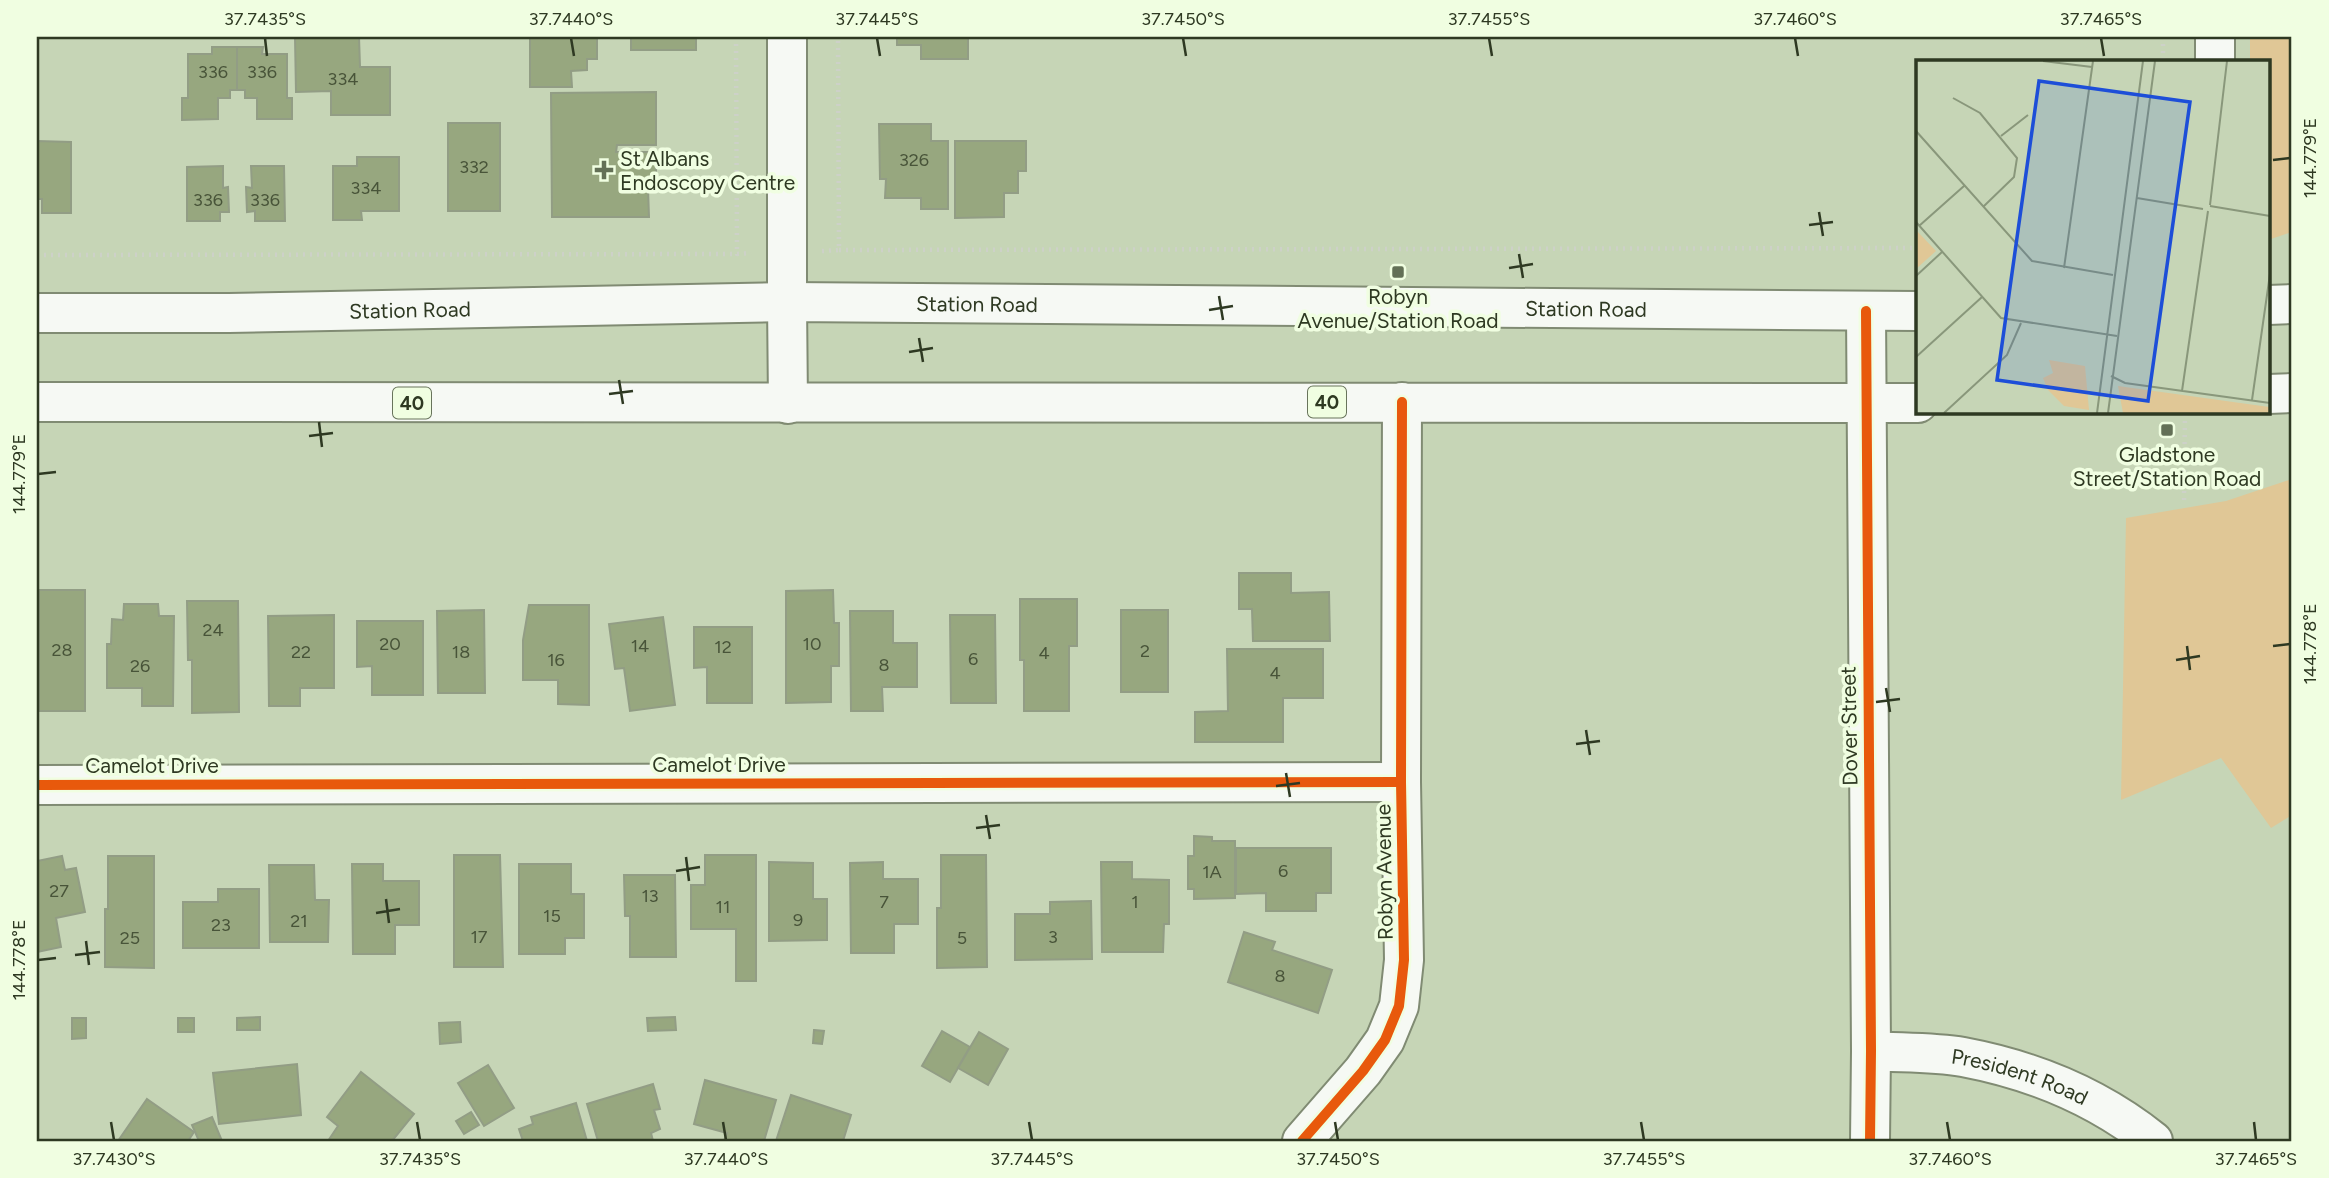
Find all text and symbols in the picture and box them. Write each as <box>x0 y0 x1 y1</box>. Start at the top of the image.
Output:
text: 37.7435°S <box>224 8 306 30</box>
text: 37.7440°S <box>529 8 613 30</box>
text: 37.7445°S <box>835 8 919 30</box>
text: 37.7450°S <box>1141 8 1225 30</box>
text: 37.7455°S <box>1448 8 1530 30</box>
text: 37.7460°S <box>1753 8 1837 30</box>
text: 37.7465°S <box>2060 8 2142 30</box>
inset map <box>1916 60 2270 413</box>
house number: 336 <box>198 61 228 83</box>
house number: 336 <box>247 61 277 83</box>
house number: 334 <box>328 68 358 90</box>
text: 144.779°E <box>2299 118 2321 198</box>
place label: St Albans Endoscopy Centre <box>620 146 795 195</box>
house number: 326 <box>899 149 929 171</box>
house number: 332 <box>459 156 489 178</box>
marker: St Albans Endoscopy Centre <box>594 160 614 180</box>
house number: 334 <box>351 177 381 199</box>
house number: 336 <box>193 189 223 211</box>
house number: 336 <box>250 189 280 211</box>
marker: Robyn Avenue/Station Road <box>1390 264 1406 280</box>
place label: Robyn Avenue/Station Road <box>1298 284 1498 333</box>
street label: Station Road <box>916 291 1038 316</box>
street label: Station Road <box>1525 295 1647 321</box>
street label: Station Road <box>349 296 471 323</box>
road number: 40 <box>1308 386 1346 418</box>
road number: 40 <box>393 388 431 418</box>
marker: Gladstone Street/Station Road <box>2159 422 2175 438</box>
text: 144.779°E <box>8 434 30 514</box>
place label: Gladstone Street/Station Road <box>2073 442 2261 491</box>
text: 144.778°E <box>2299 603 2321 685</box>
house number: 24 <box>202 619 224 641</box>
house number: 20 <box>379 633 401 655</box>
house number: 10 <box>803 633 821 655</box>
house number: 14 <box>631 635 649 657</box>
house number: 12 <box>714 636 732 658</box>
house number: 28 <box>51 639 73 661</box>
house number: 2 <box>1140 640 1150 662</box>
house number: 22 <box>291 641 311 663</box>
house number: 18 <box>452 641 470 663</box>
house number: 4 <box>1038 642 1050 664</box>
house number: 6 <box>968 648 978 670</box>
house number: 16 <box>547 649 565 671</box>
house number: 8 <box>878 654 890 676</box>
house number: 26 <box>130 655 150 677</box>
house number: 4 <box>1269 662 1281 684</box>
street label: Dover Street <box>1835 666 1863 786</box>
street label: Camelot Drive <box>652 752 786 777</box>
street label: Camelot Drive <box>85 753 219 778</box>
street label: Robyn Avenue <box>1370 804 1398 940</box>
house number: 6 <box>1278 860 1288 882</box>
house number: 1A <box>1202 861 1222 883</box>
house number: 27 <box>49 880 69 902</box>
house number: 13 <box>641 885 659 907</box>
house number: 7 <box>879 891 889 913</box>
house number: 1 <box>1131 891 1139 913</box>
house number: 11 <box>716 896 730 918</box>
house number: 15 <box>543 905 561 927</box>
house number: 9 <box>793 909 803 931</box>
house number: 21 <box>290 910 308 932</box>
house number: 23 <box>211 914 231 936</box>
text: 144.778°E <box>8 919 30 1001</box>
house number: 17 <box>470 926 488 948</box>
house number: 3 <box>1048 926 1058 948</box>
house number: 25 <box>120 927 140 949</box>
house number: 5 <box>957 927 967 949</box>
house number: 8 <box>1274 965 1286 987</box>
street label: President Road <box>1950 1043 2092 1110</box>
text: 37.7430°S <box>72 1148 156 1170</box>
text: 37.7435°S <box>379 1148 461 1170</box>
text: 37.7440°S <box>684 1148 768 1170</box>
text: 37.7445°S <box>990 1148 1074 1170</box>
text: 37.7450°S <box>1296 1148 1380 1170</box>
text: 37.7455°S <box>1603 1148 1685 1170</box>
text: 37.7460°S <box>1908 1148 1992 1170</box>
text: 37.7465°S <box>2215 1148 2297 1170</box>

